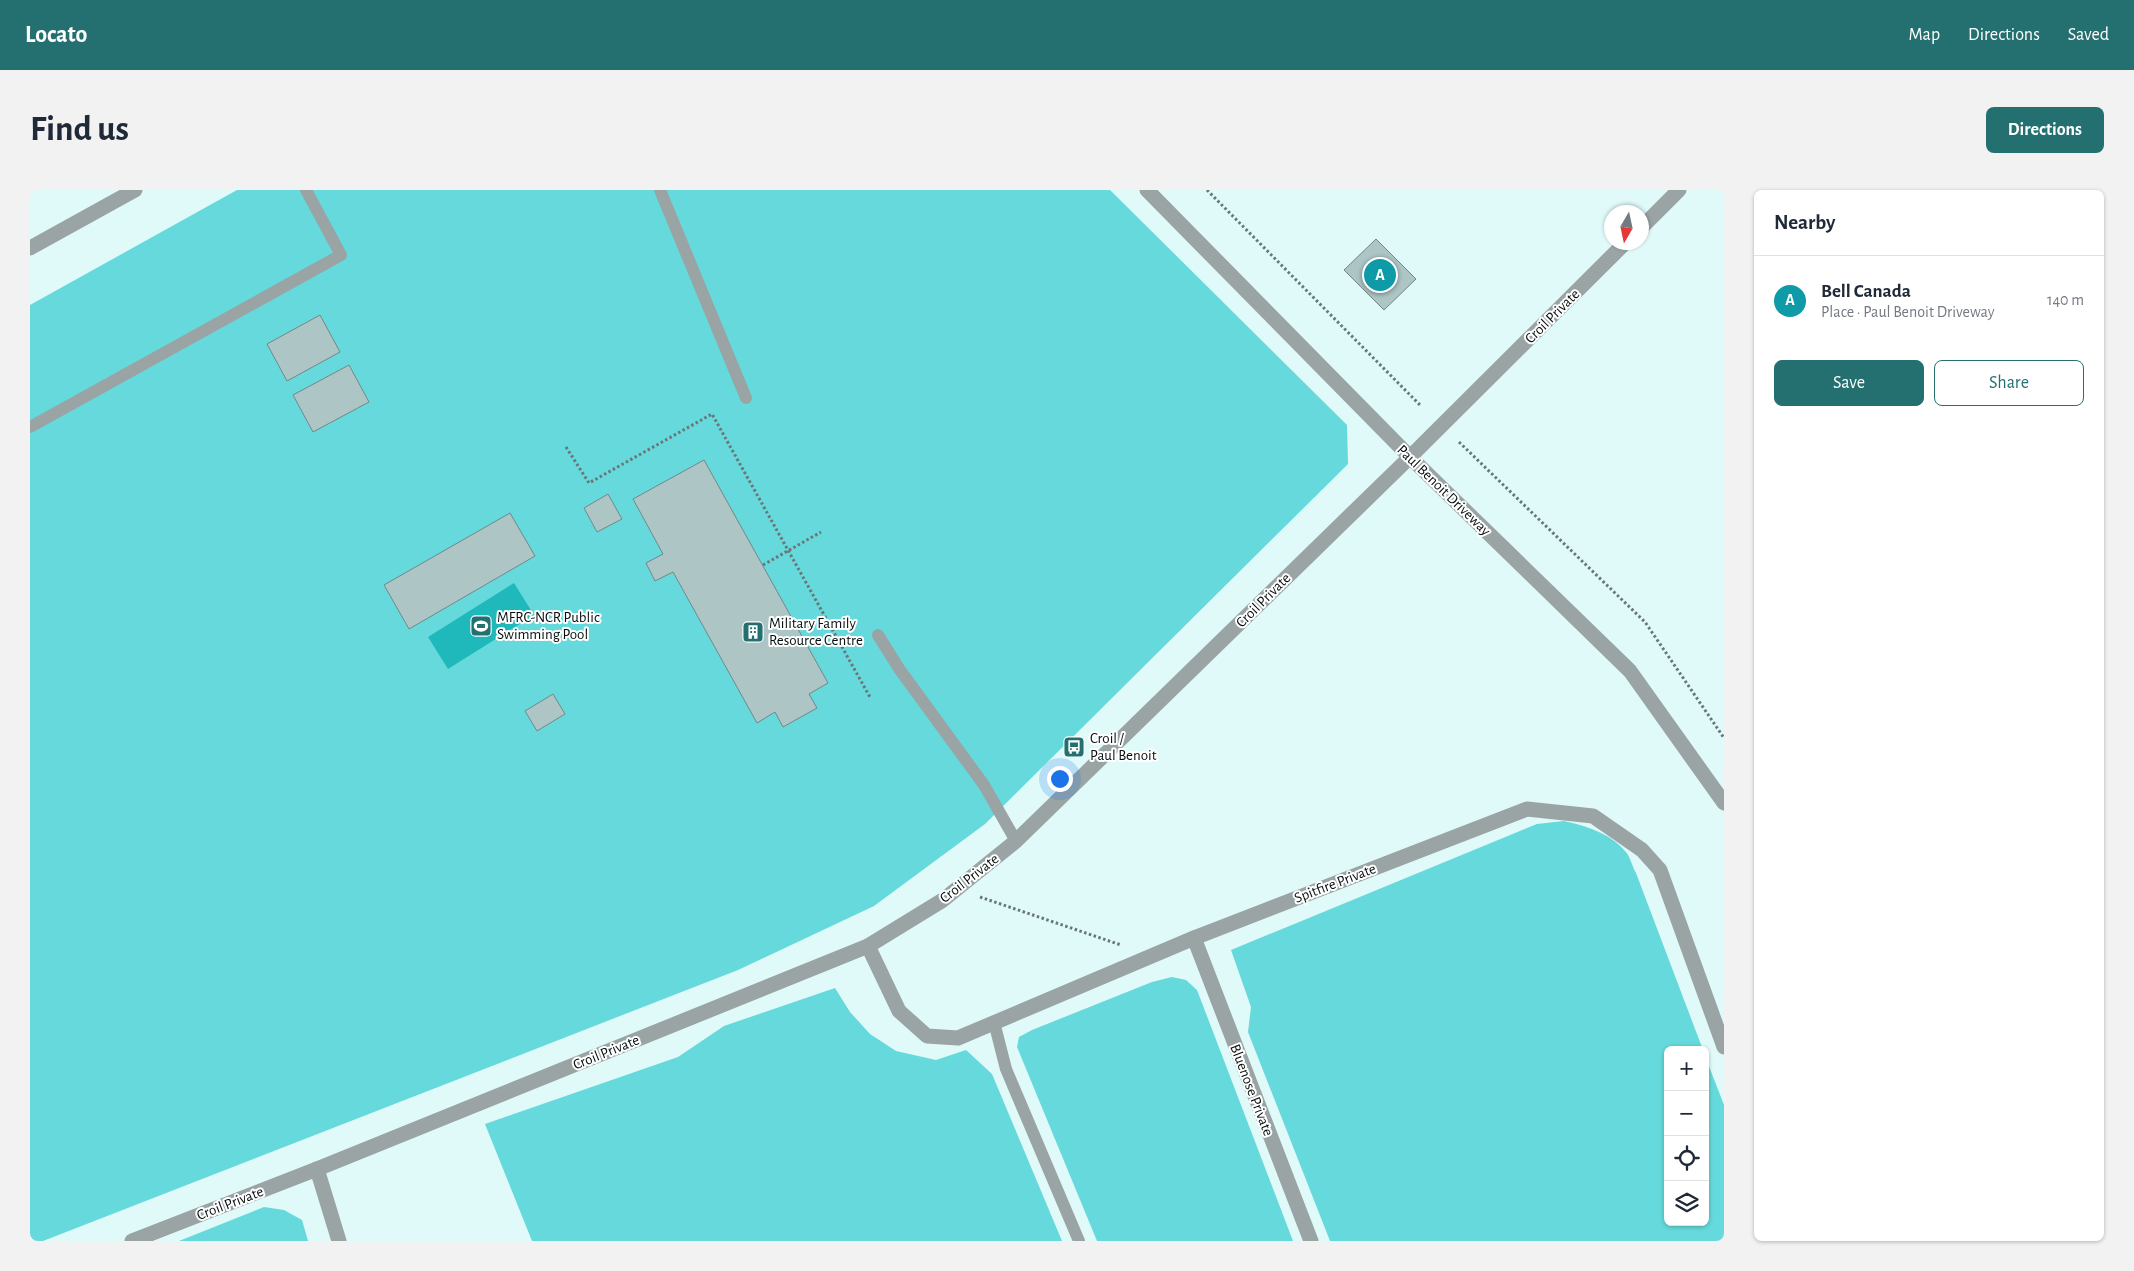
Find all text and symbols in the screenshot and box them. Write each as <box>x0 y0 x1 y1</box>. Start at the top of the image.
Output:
text: Locato <box>25 23 87 47</box>
text: Map <box>1909 26 1940 44</box>
text: Directions <box>1968 26 2040 44</box>
text: Saved <box>2068 26 2109 44</box>
button: Directions <box>1986 107 2104 153</box>
text: Find us <box>30 112 129 147</box>
north arrow <box>1604 205 1649 250</box>
text: Nearby <box>1774 212 1835 233</box>
pin: A <box>1364 256 1396 294</box>
text: Bell Canada <box>1821 282 1911 301</box>
street label: Croil Private <box>1522 286 1582 346</box>
text: A <box>1785 292 1795 308</box>
text: 140 m <box>2047 292 2084 308</box>
text: Place · Paul Benoit Driveway <box>1821 304 1995 320</box>
button: Save <box>1774 360 1924 406</box>
button: Share <box>1934 360 2084 406</box>
street label: Paul Benoit Driveway <box>1394 442 1494 539</box>
street label: Croil Private <box>1233 570 1293 630</box>
place label: MFRC-NCR Public Swimming Pool <box>497 610 600 642</box>
sports icon: MFRC-NCR Public Swimming Pool <box>469 614 493 638</box>
place label: Military Family Resource Centre <box>769 616 863 648</box>
building icon: Military Family Resource Centre <box>741 620 765 644</box>
place label: Croil / Paul Benoit <box>1090 731 1157 763</box>
bus stop icon: Croil / Paul Benoit <box>1062 735 1086 759</box>
your location <box>1047 766 1073 792</box>
street label: Croil Private <box>937 851 1002 906</box>
street label: Spitfire Private <box>1292 861 1378 906</box>
street label: Croil Private <box>571 1032 642 1073</box>
street label: Bluenose Private <box>1227 1042 1276 1138</box>
map controls <box>1664 1046 1709 1226</box>
button: + <box>1664 1046 1709 1091</box>
button: − <box>1664 1091 1709 1136</box>
button: locate <box>1664 1136 1709 1181</box>
button: layers <box>1664 1181 1709 1226</box>
street label: Croil Private <box>195 1184 266 1223</box>

